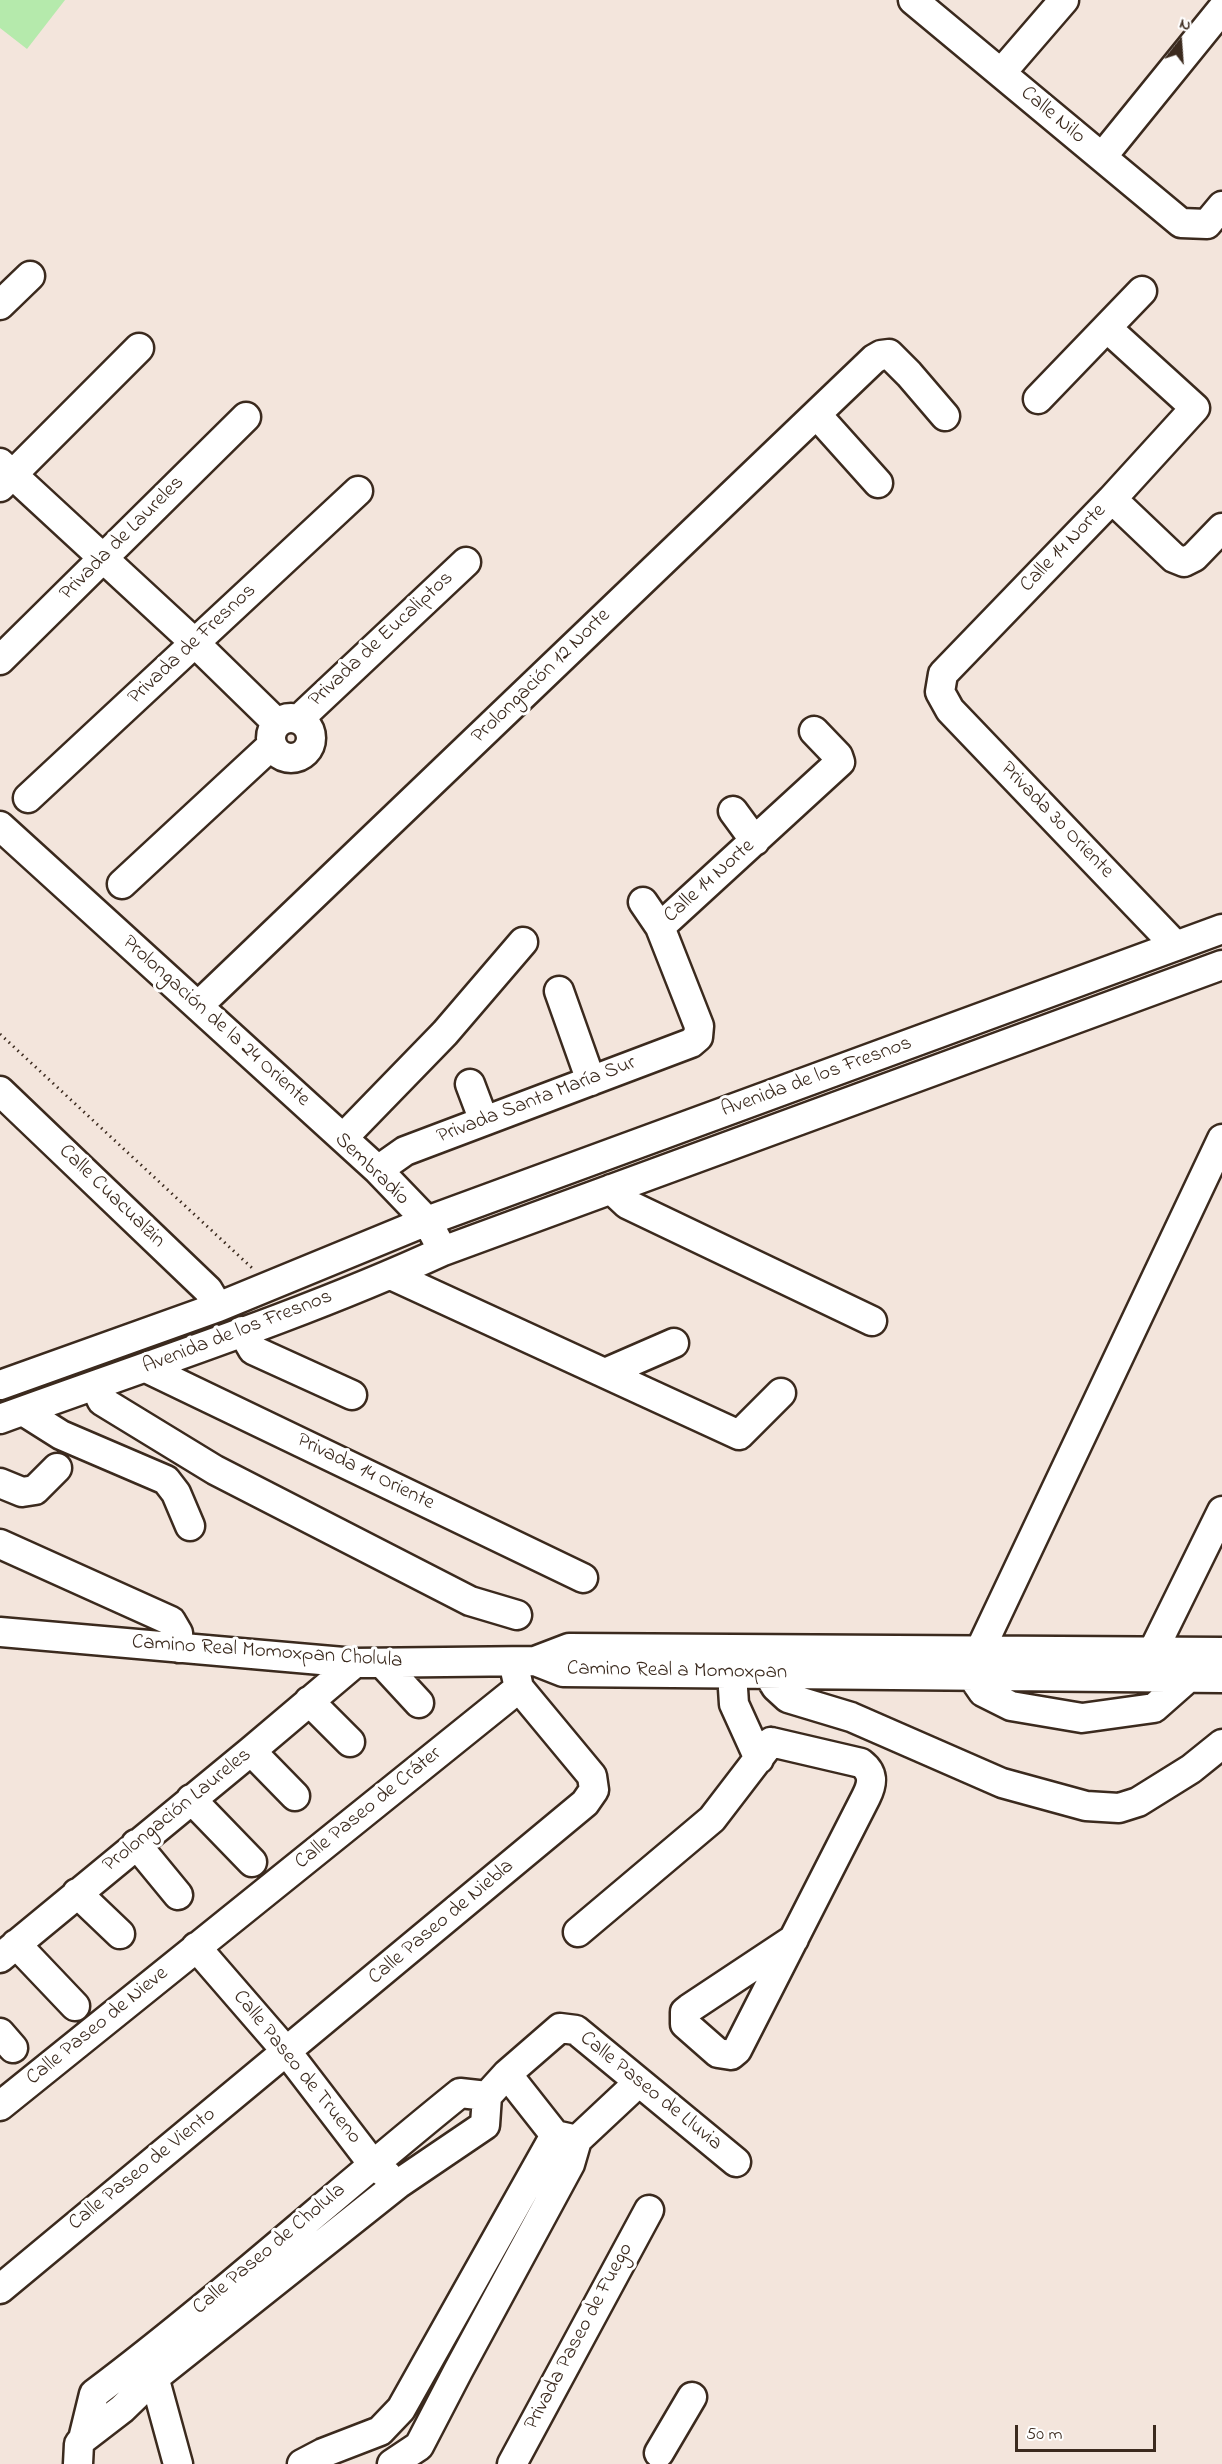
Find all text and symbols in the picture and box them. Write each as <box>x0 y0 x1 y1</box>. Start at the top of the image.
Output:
north arrow <box>1150 12 1210 72</box>
text: N <box>1177 12 1194 38</box>
street label: Calle Nilo <box>1014 82 1090 150</box>
street label: Privada de Laureles <box>55 471 191 607</box>
street label: Calle 14 Norte <box>1016 500 1112 598</box>
street label: Privada de Eucaliptos <box>305 567 459 713</box>
street label: Privada de Fresnos <box>124 579 262 711</box>
street label: Prolongación 12 Norte <box>467 604 617 750</box>
street label: Privada 30 Oriente <box>994 757 1118 885</box>
street label: Calle 14 Norte <box>659 835 761 929</box>
street label: Prolongación de la 24 Oriente <box>116 931 314 1113</box>
street label: Avenida de los Fresnos <box>718 1032 916 1124</box>
street label: Privada Santa María Sur <box>434 1051 640 1151</box>
street label: Sembradío <box>328 1128 414 1212</box>
street label: Calle Cuacualzin <box>52 1140 170 1254</box>
street label: Avenida de los Fresnos <box>140 1285 336 1381</box>
street label: Privada 14 Oriente <box>292 1429 438 1517</box>
street label: Camino Real Momoxpan Cholula <box>131 1631 403 1675</box>
street label: Camino Real a Momoxpan <box>566 1657 788 1687</box>
street label: Calle Paseo de Cráter <box>291 1742 447 1876</box>
street label: Prolongación Laureles <box>99 1743 257 1879</box>
street label: Calle Paseo de Niebla <box>364 1855 520 1991</box>
street label: Calle Paseo de Nieve <box>22 1962 174 2092</box>
street label: Calle Paseo de Trueno <box>226 1986 366 2150</box>
street label: Calle Paseo de Lluvia <box>574 2027 726 2157</box>
street label: Calle Paseo de Viento <box>64 2103 222 2237</box>
street label: Calle Paseo de Cholula <box>188 2179 352 2321</box>
street label: Privada Paseo de Fuego <box>520 2239 640 2435</box>
scale bar <box>1018 2413 1159 2451</box>
text: 50 m <box>1026 2422 1063 2448</box>

